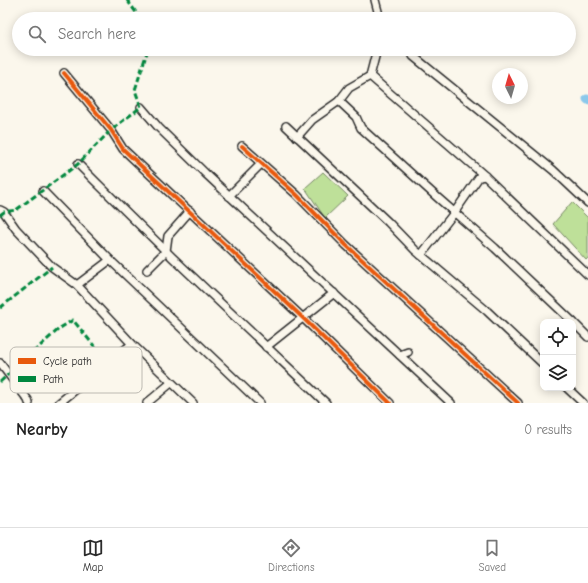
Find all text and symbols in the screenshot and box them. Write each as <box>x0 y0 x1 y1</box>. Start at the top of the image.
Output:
search box <box>12 12 576 56</box>
icon: search <box>26 23 48 45</box>
text: Search here <box>58 25 136 43</box>
north arrow <box>492 68 528 104</box>
map controls <box>540 319 576 391</box>
button: locate <box>540 319 576 355</box>
legend <box>10 347 142 393</box>
text: Cycle path <box>43 355 92 368</box>
button: layers <box>540 355 576 391</box>
text: Path <box>43 373 64 386</box>
text: Nearby <box>16 420 67 439</box>
text: 0 results <box>524 422 572 437</box>
tab: Map <box>82 537 104 574</box>
tab: Directions <box>268 537 315 574</box>
tab: Saved <box>479 537 506 574</box>

